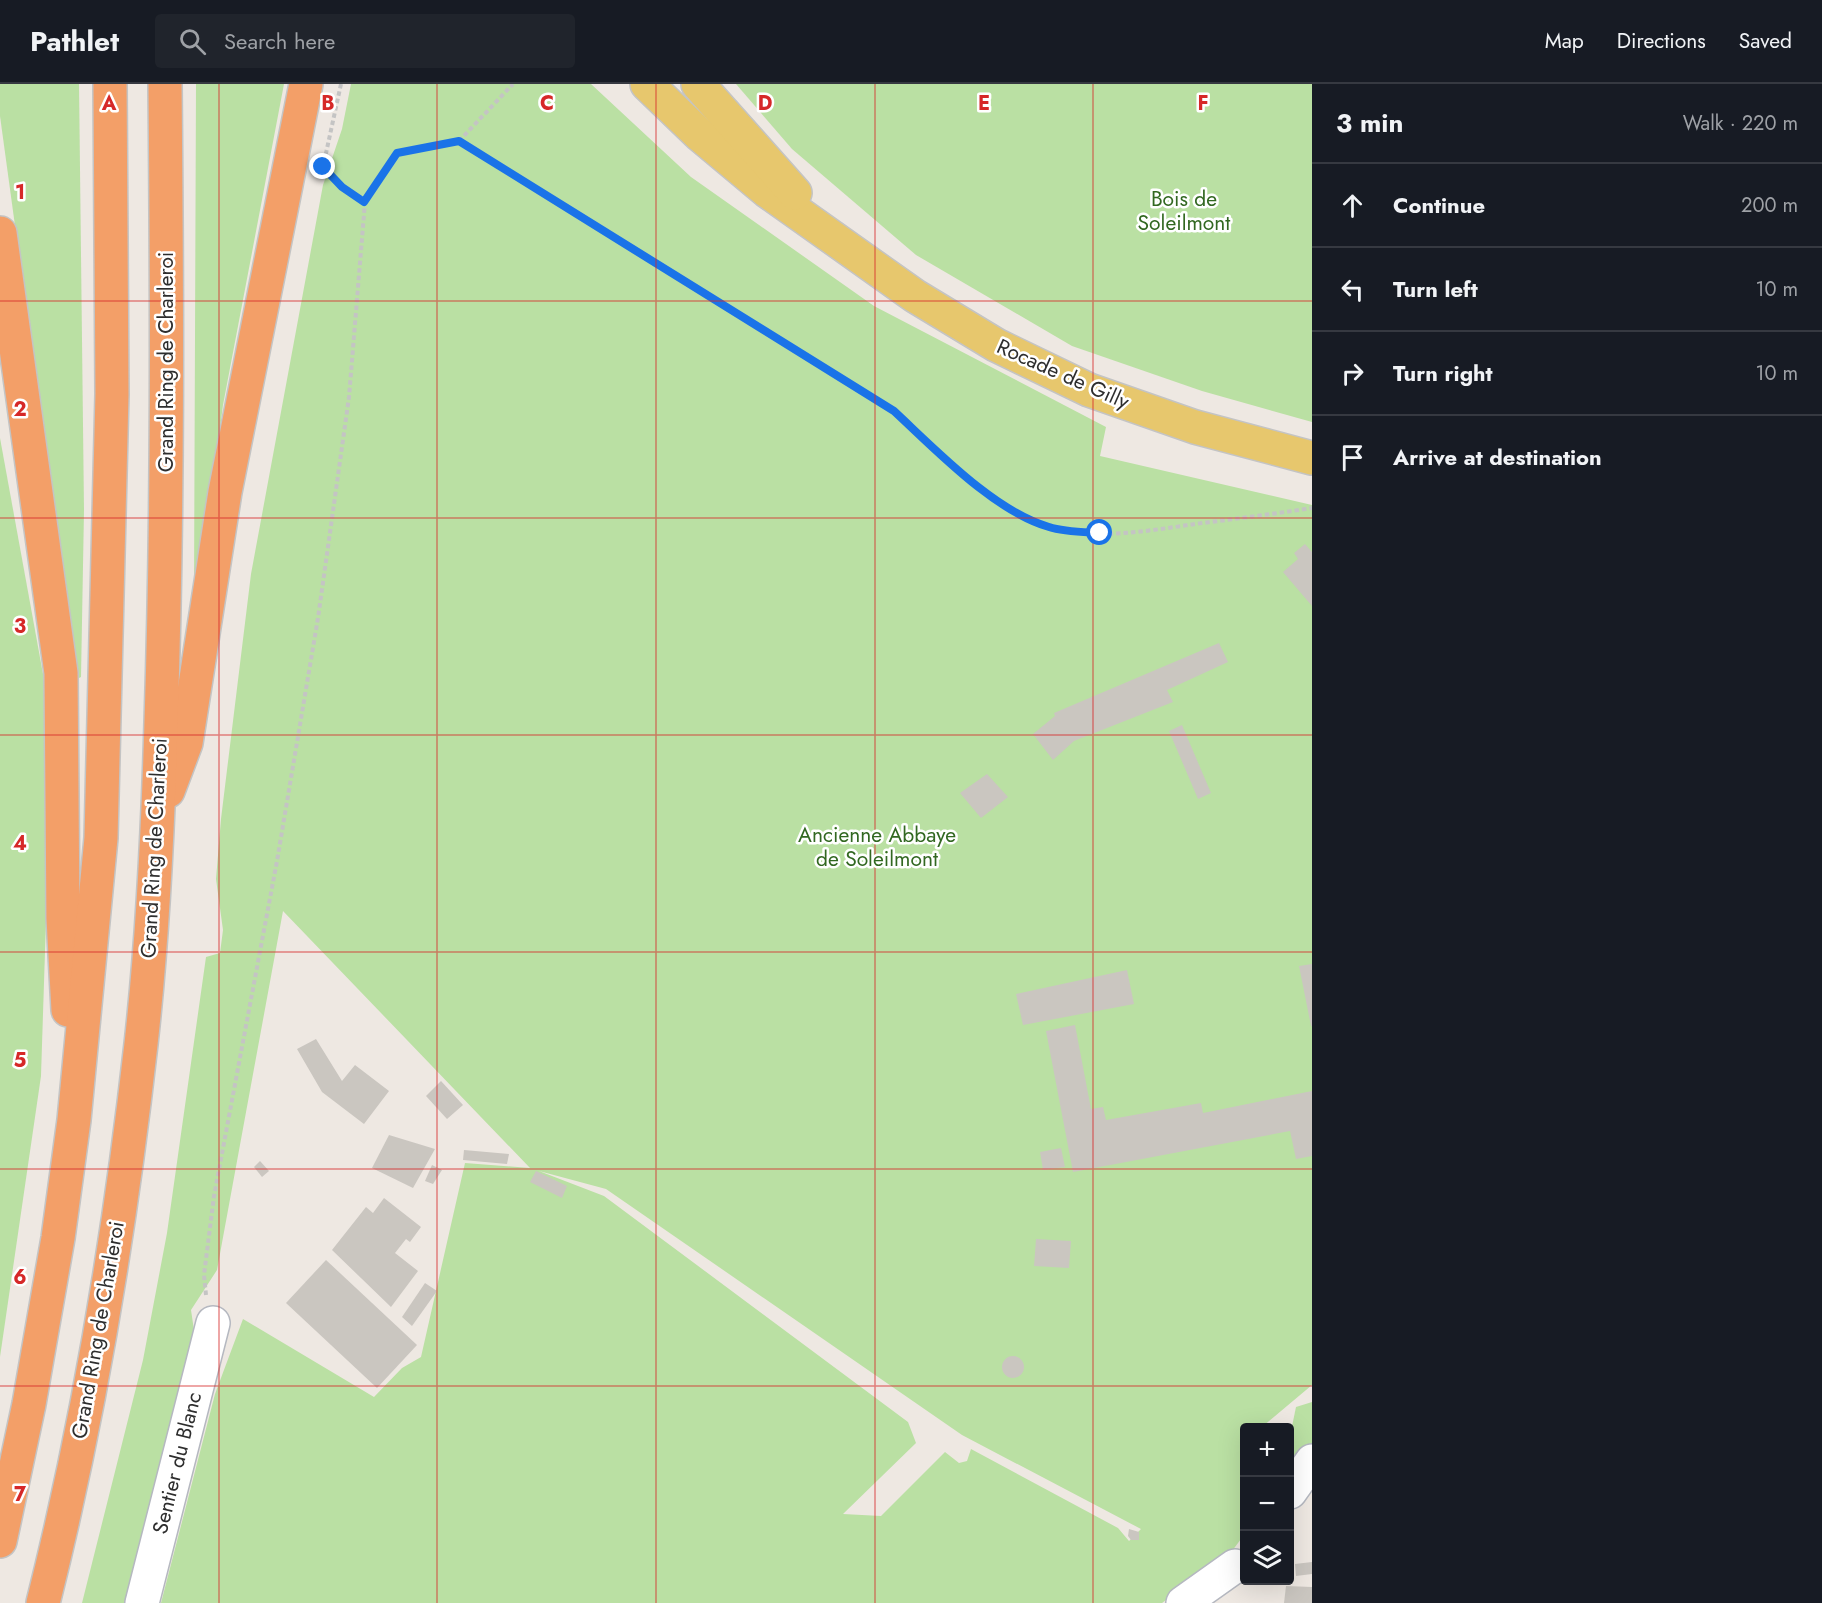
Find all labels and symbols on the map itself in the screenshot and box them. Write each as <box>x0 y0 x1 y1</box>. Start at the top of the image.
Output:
text: A <box>101 89 117 118</box>
text: B <box>321 89 335 118</box>
text: C <box>540 89 554 118</box>
text: D <box>758 89 772 118</box>
text: E <box>978 89 990 118</box>
text: F <box>1197 89 1209 118</box>
route end <box>309 153 335 179</box>
text: 1 <box>15 178 25 207</box>
park label: Bois de Soleilmont <box>1138 184 1230 238</box>
street label: Grand Ring de Charleroi <box>151 252 181 472</box>
street label: Rocade de Gilly <box>992 331 1135 417</box>
text: 2 <box>13 395 27 424</box>
route start <box>1086 519 1112 545</box>
text: 3 <box>14 612 26 641</box>
street label: Grand Ring de Charleroi <box>133 737 175 959</box>
park label: Ancienne Abbaye de Soleilmont <box>798 820 956 874</box>
text: 4 <box>13 829 27 858</box>
text: 5 <box>14 1046 27 1075</box>
street label: Grand Ring de Charleroi <box>64 1219 132 1441</box>
text: 6 <box>13 1263 27 1292</box>
street label: Sentier du Blanc <box>145 1389 209 1537</box>
text: 7 <box>14 1480 27 1509</box>

